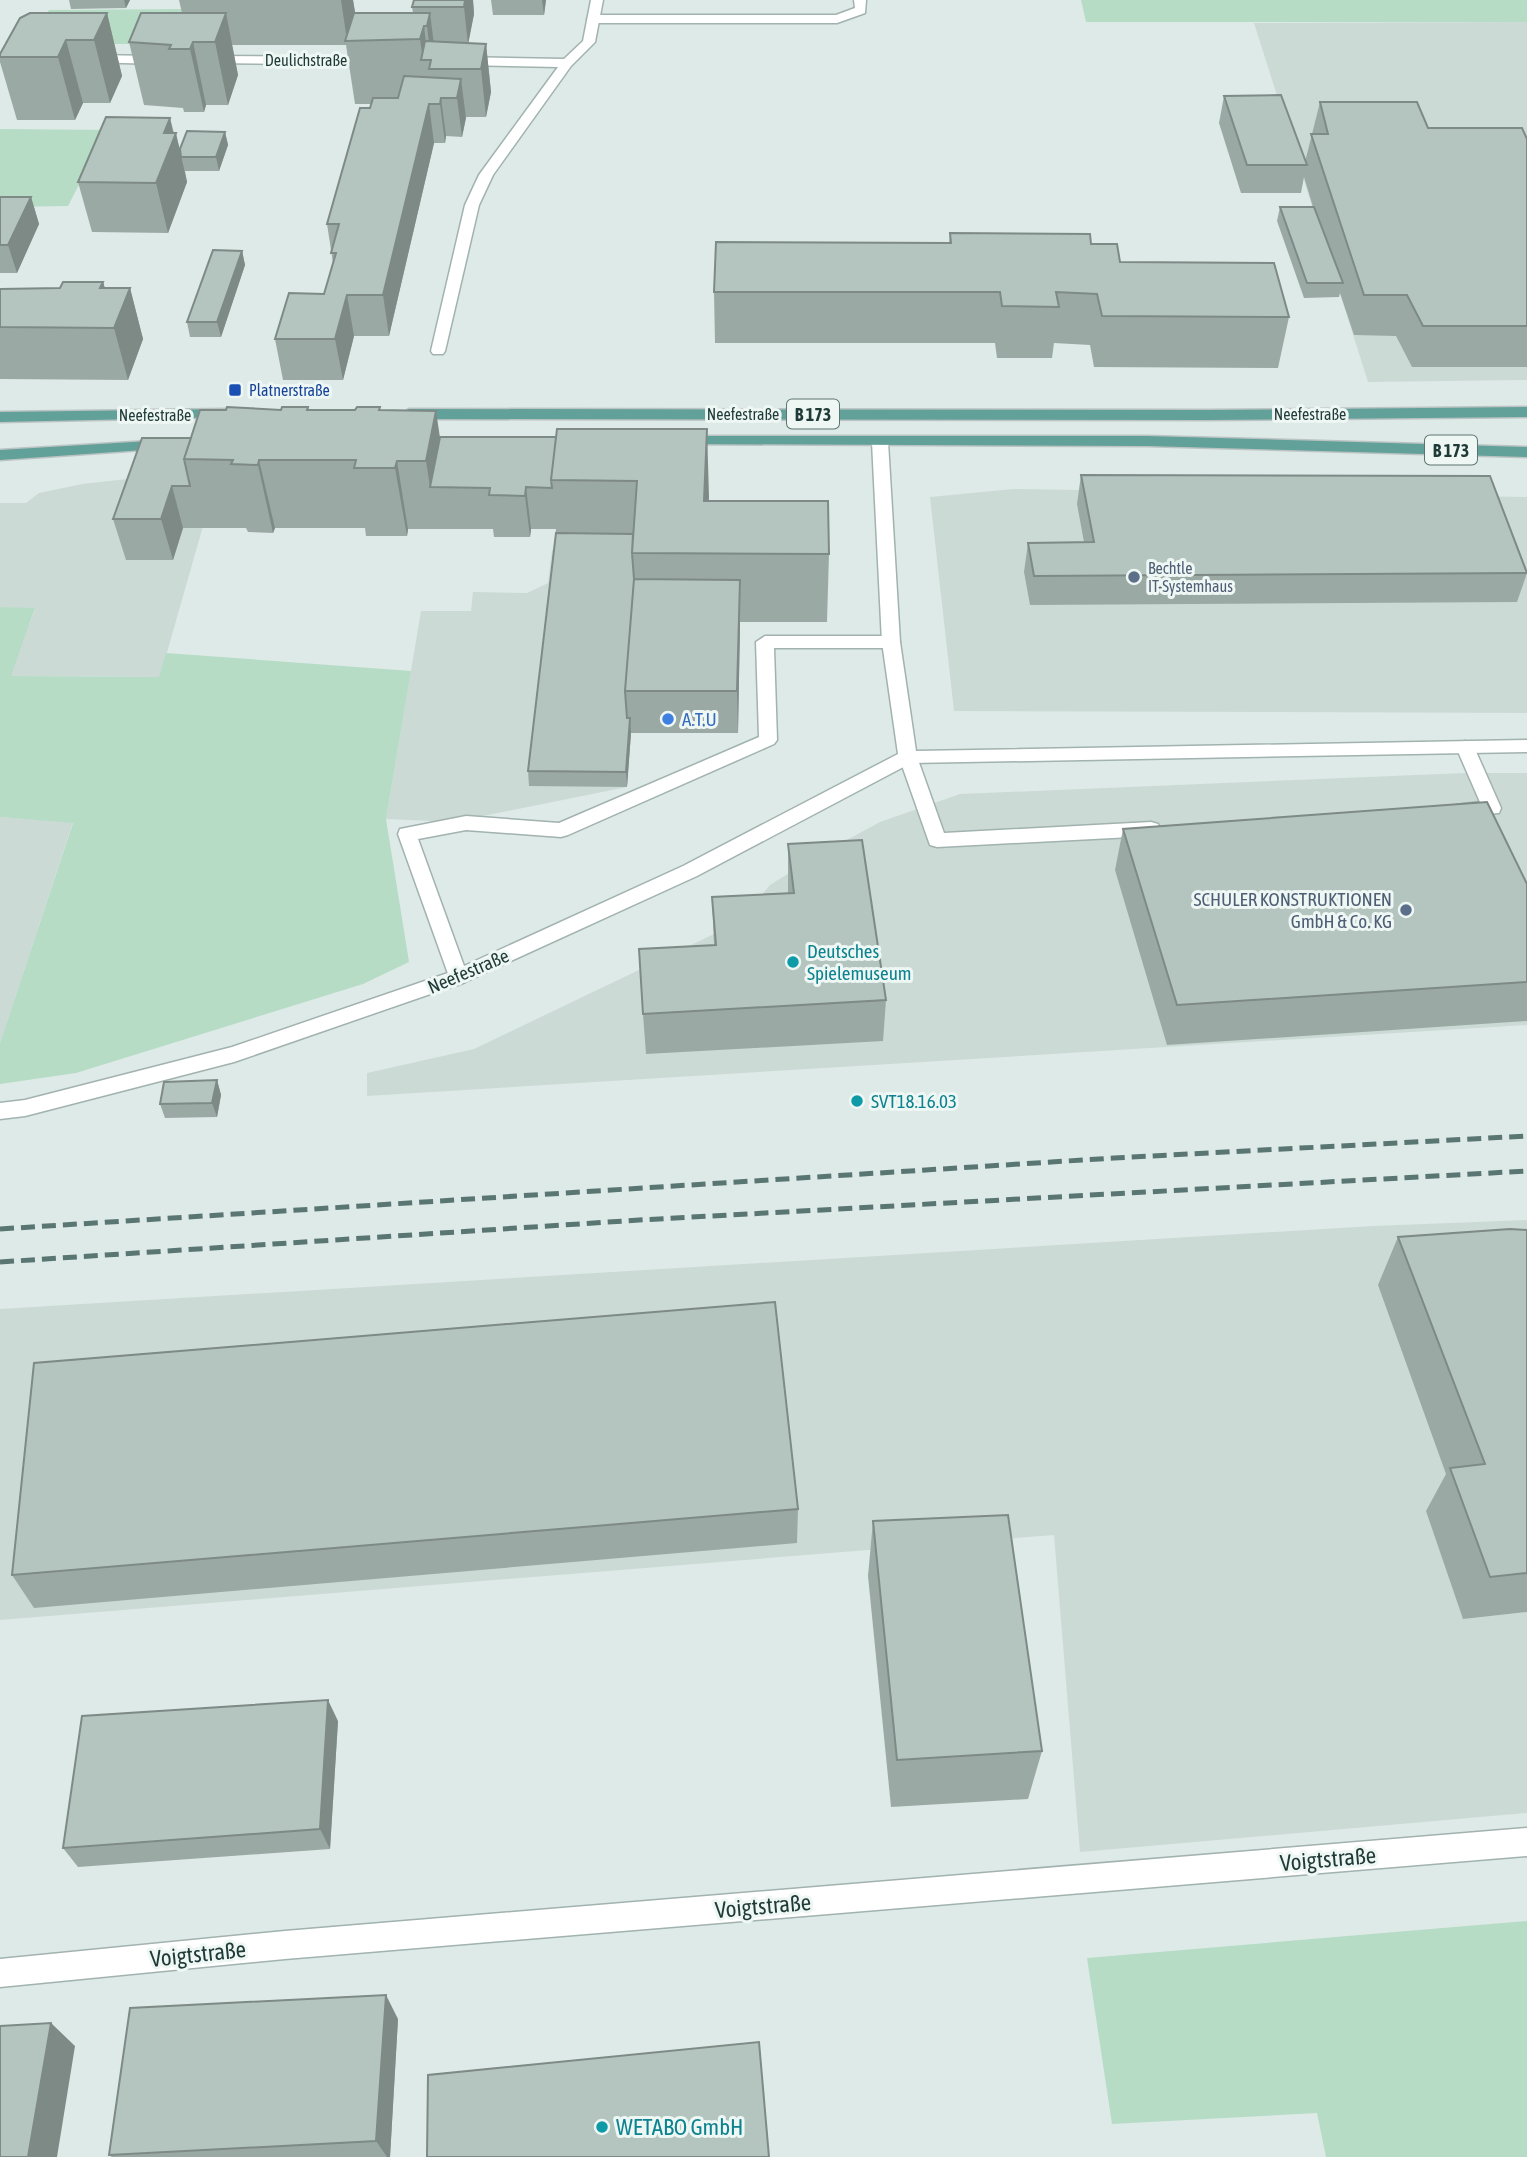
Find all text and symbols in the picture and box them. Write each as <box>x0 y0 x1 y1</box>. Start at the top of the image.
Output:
street label: Deulichstraße <box>265 51 347 69</box>
place label: Platnerstraße <box>249 381 330 399</box>
marker: Platnerstraße <box>227 382 243 398</box>
road number: B 173 <box>787 400 839 428</box>
street label: Neefestraße <box>707 405 779 423</box>
street label: Neefestraße <box>1274 405 1346 423</box>
street label: Neefestraße <box>119 406 191 424</box>
road number: B 173 <box>1425 436 1477 464</box>
place label: Bechtle IT-Systemhaus <box>1148 559 1233 596</box>
marker: Bechtle IT-Systemhaus <box>1126 569 1142 585</box>
place label: A.T.U <box>682 708 717 730</box>
marker: A.T.U <box>660 711 676 727</box>
place label: SCHULER KONSTRUKTIONEN GmbH & Co. KG <box>1193 888 1392 932</box>
marker: SCHULER KONSTRUKTIONEN GmbH & Co. KG <box>1398 902 1414 918</box>
place label: Deutsches Spielemuseum <box>807 940 912 984</box>
street label: Neefestraße <box>424 944 512 998</box>
marker: Deutsches Spielemuseum <box>785 954 801 970</box>
place label: SVT18.16.03 <box>871 1090 957 1112</box>
marker: SVT18.16.03 <box>849 1093 865 1109</box>
street label: Voigtstraße <box>1279 1842 1377 1876</box>
street label: Voigtstraße <box>714 1889 812 1923</box>
street label: Voigtstraße <box>149 1936 247 1972</box>
place label: WETABO GmbH <box>616 2114 743 2140</box>
marker: WETABO GmbH <box>594 2119 610 2135</box>

